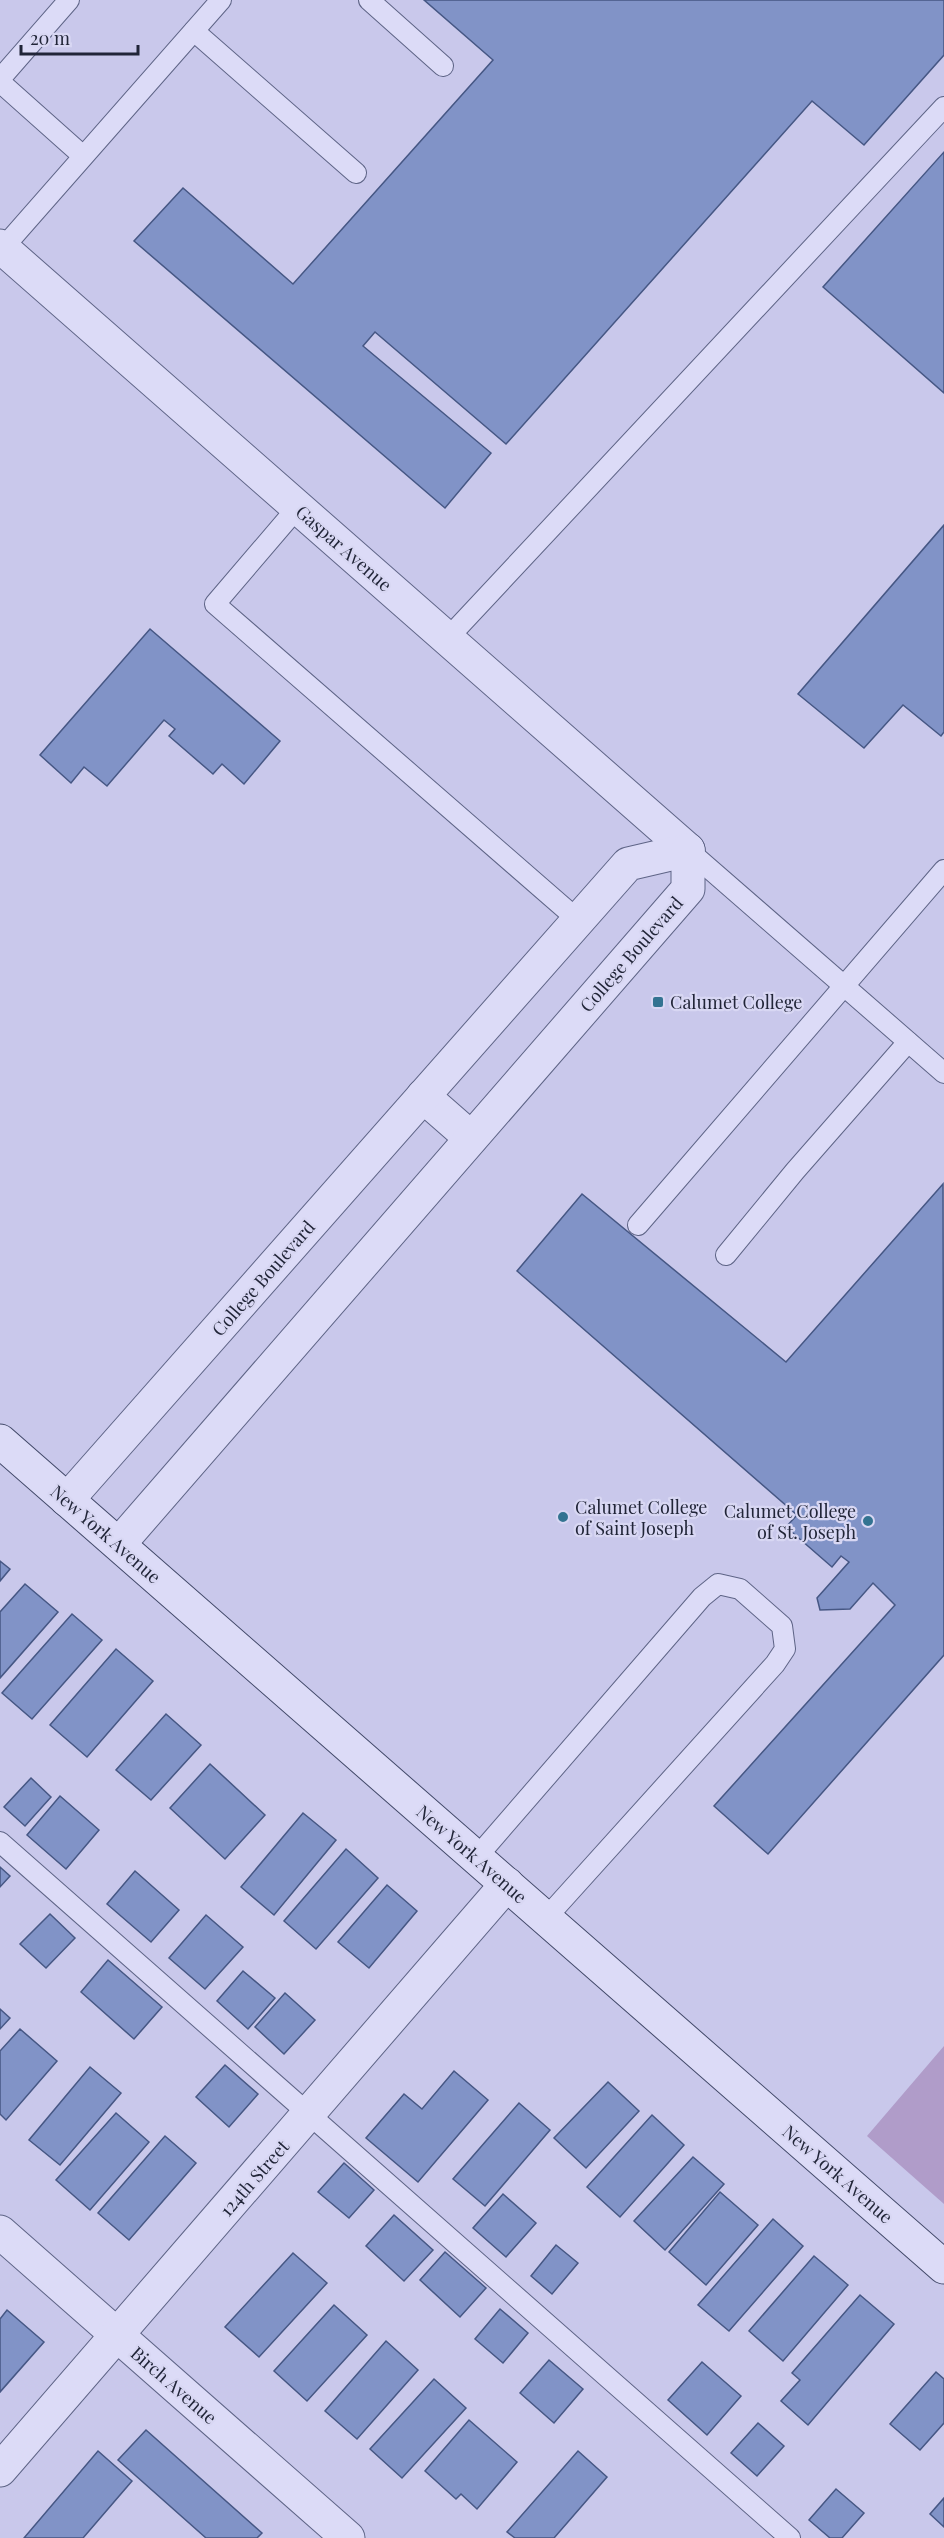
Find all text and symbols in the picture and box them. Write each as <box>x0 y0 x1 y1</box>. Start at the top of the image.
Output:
scale bar <box>21 18 138 56</box>
text: 20 m <box>30 26 70 50</box>
street label: Gaspar Avenue <box>291 500 397 596</box>
street label: College Boulevard <box>574 891 688 1017</box>
place label: Calumet College <box>670 990 802 1014</box>
marker: Calumet College <box>651 995 665 1009</box>
street label: College Boulevard <box>206 1215 320 1341</box>
street label: New York Avenue <box>46 1479 166 1589</box>
place label: Calumet College of Saint Joseph <box>575 1495 707 1540</box>
place label: Calumet College of St. Joseph <box>724 1499 856 1544</box>
marker: Calumet College of Saint Joseph <box>556 1510 570 1524</box>
marker: Calumet College of St. Joseph <box>861 1514 875 1528</box>
street label: New York Avenue <box>412 1799 532 1909</box>
street label: New York Avenue <box>778 2119 898 2229</box>
street label: 124th Street <box>214 2134 294 2221</box>
street label: Birch Avenue <box>126 2341 222 2429</box>

